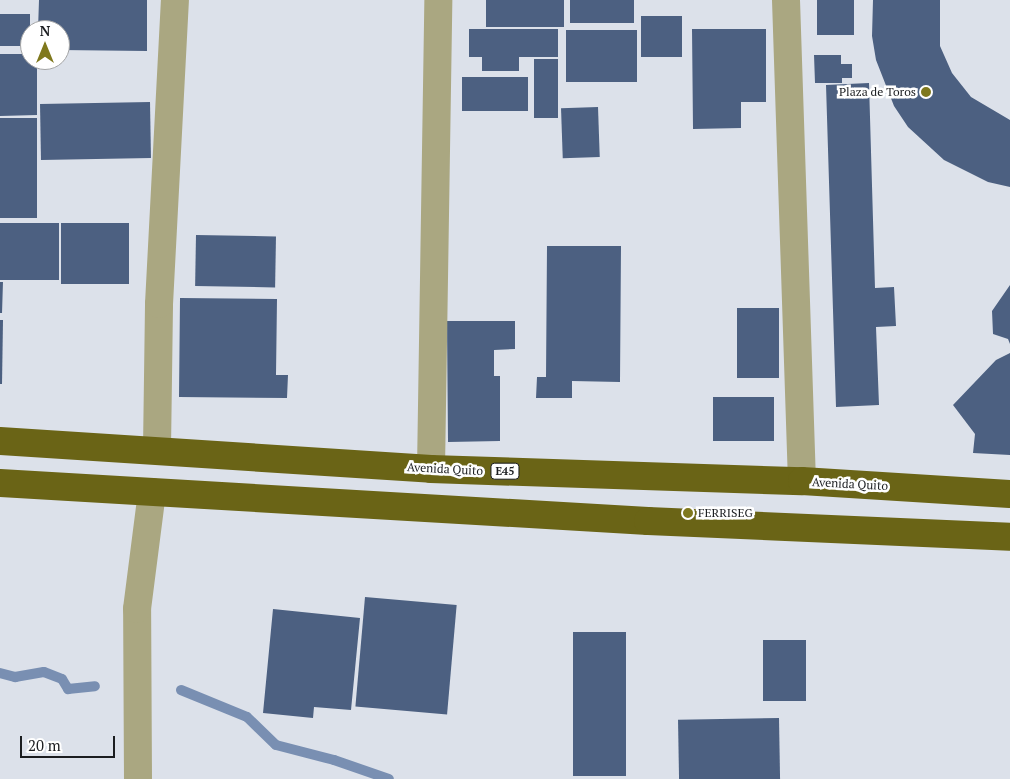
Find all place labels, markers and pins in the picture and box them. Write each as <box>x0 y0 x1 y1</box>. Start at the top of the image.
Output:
place label: Plaza de Toros <box>839 85 916 99</box>
marker: Plaza de Toros <box>920 86 932 98</box>
place label: FERRISEG <box>698 506 753 520</box>
marker: FERRISEG <box>682 507 694 519</box>

